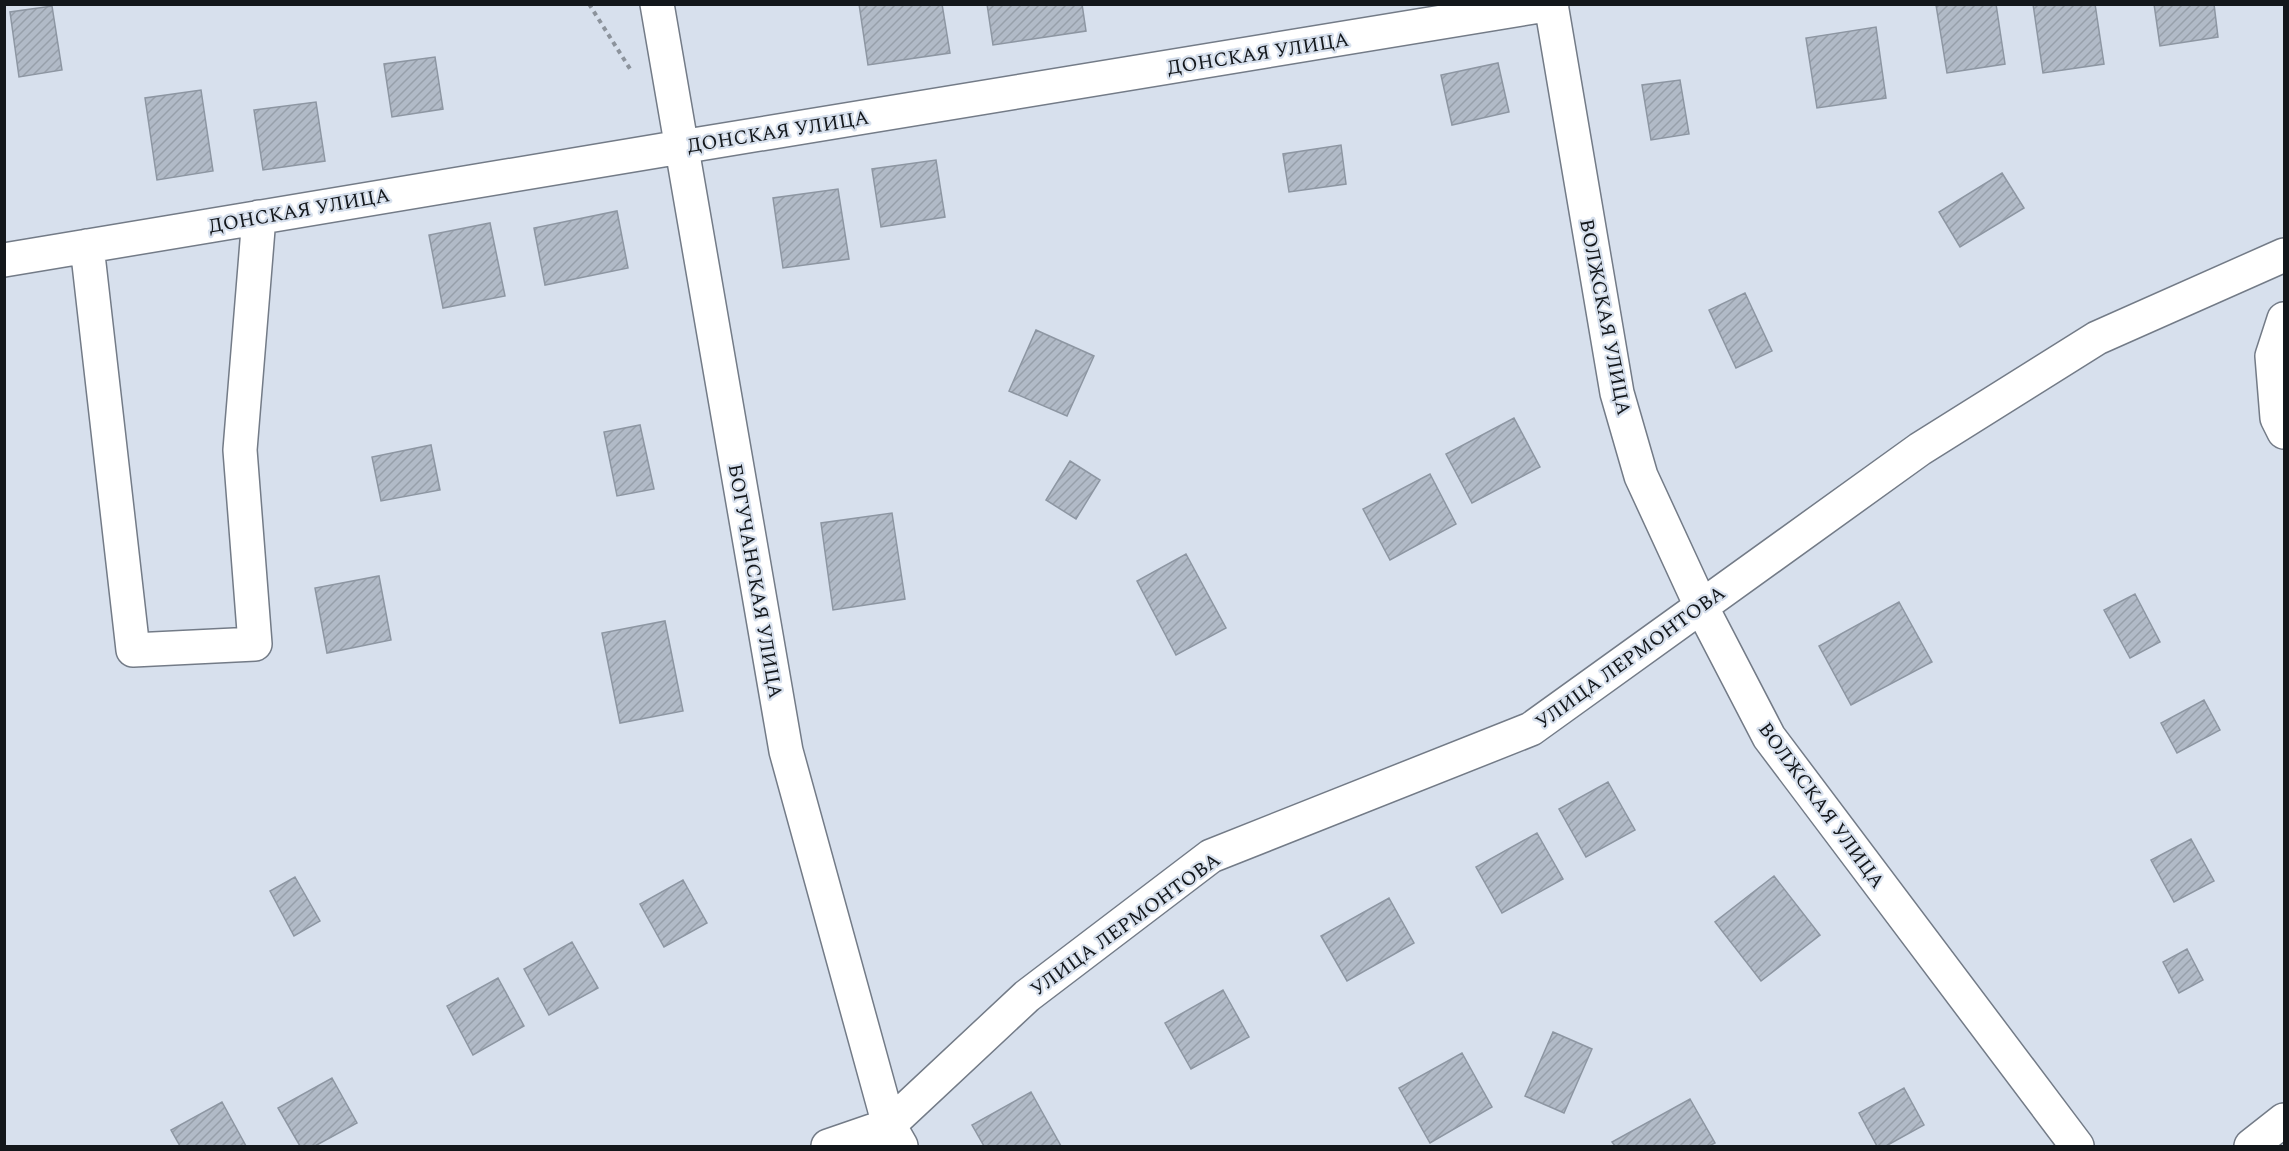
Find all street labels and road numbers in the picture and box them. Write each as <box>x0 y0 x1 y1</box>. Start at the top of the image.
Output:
street label: ДОНСКАЯ УЛИЦА <box>1165 25 1351 83</box>
street label: ДОНСКАЯ УЛИЦА <box>685 103 871 161</box>
street label: ДОНСКАЯ УЛИЦА <box>206 180 392 242</box>
street label: ВОЛЖСКАЯ УЛИЦА <box>1571 216 1639 418</box>
street label: БОГУЧАНСКАЯ УЛИЦА <box>720 461 790 701</box>
street label: УЛИЦА ЛЕРМОНТОВА <box>1529 578 1732 737</box>
street label: ВОЛЖСКАЯ УЛИЦА <box>1750 716 1892 895</box>
street label: УЛИЦА ЛЕРМОНТОВА <box>1024 845 1227 1004</box>

